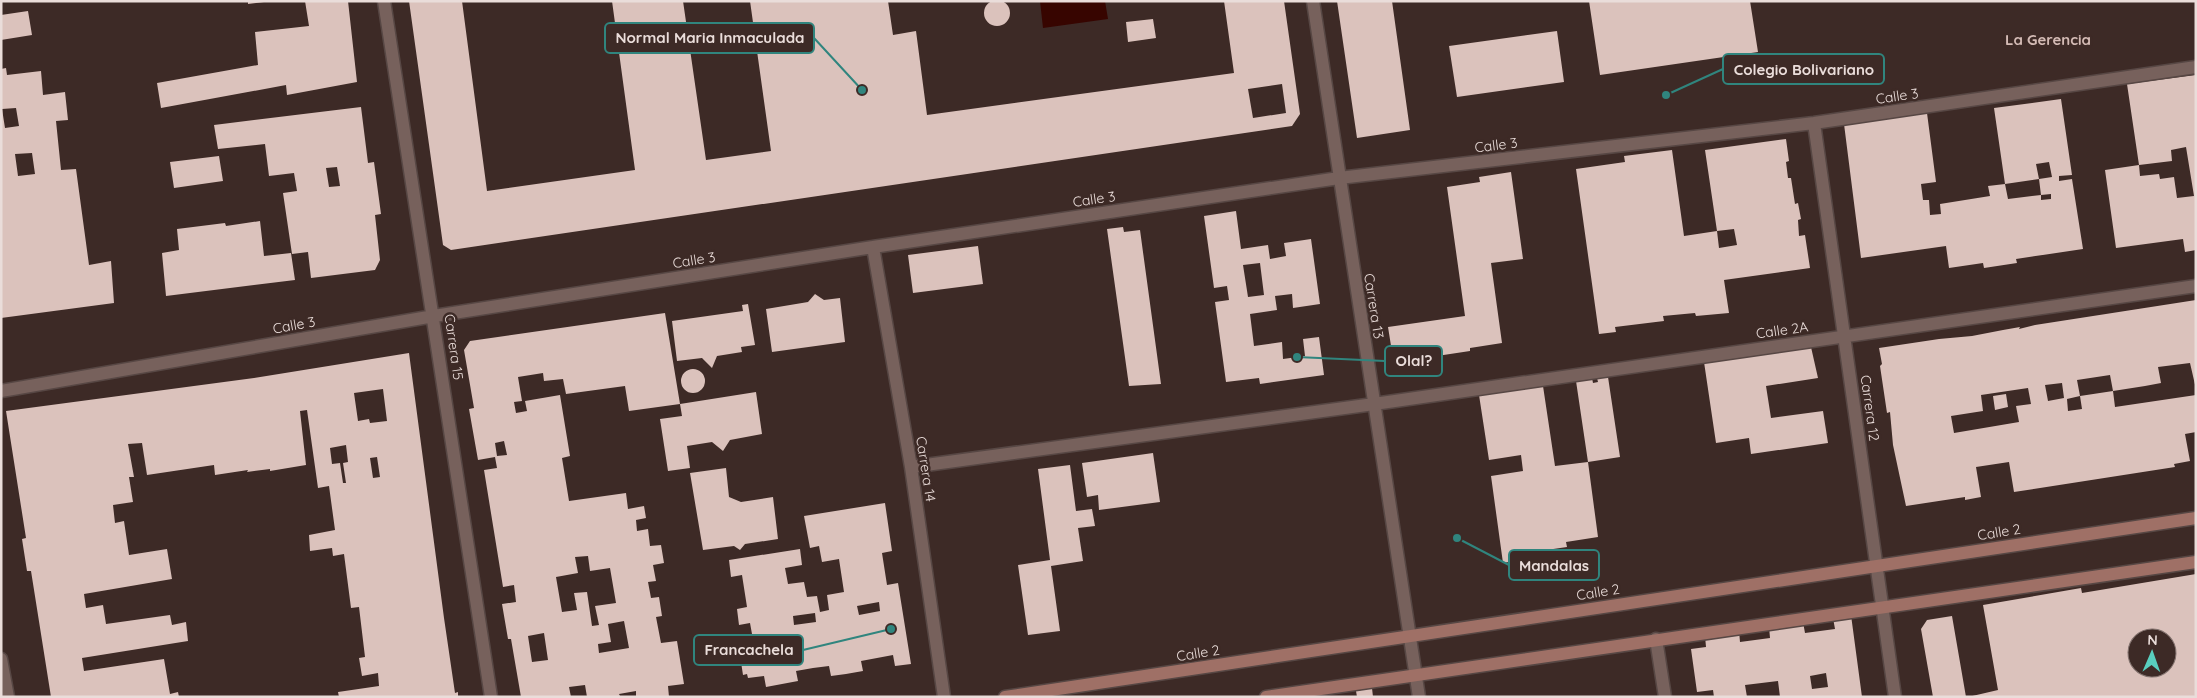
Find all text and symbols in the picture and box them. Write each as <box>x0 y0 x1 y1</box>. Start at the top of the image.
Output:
callout: Normal Maria Inmaculada <box>605 23 814 53</box>
text: Normal Maria Inmaculada <box>615 28 805 47</box>
district label: La Gerencia <box>2005 30 2091 49</box>
callout: Colegio Bolivariano <box>1723 54 1884 84</box>
text: Colegio Bolivariano <box>1734 60 1874 79</box>
street label: Calle 3 <box>1874 84 1920 108</box>
street label: Calle 3 <box>1474 133 1518 157</box>
street label: Calle 3 <box>1071 187 1117 211</box>
street label: Calle 3 <box>671 248 717 272</box>
street label: Carrera 13 <box>1360 272 1388 340</box>
street label: Calle 3 <box>271 312 317 338</box>
street label: Carrera 15 <box>440 313 468 381</box>
street label: Calle 2A <box>1755 317 1809 343</box>
callout: Olal? <box>1385 346 1442 376</box>
text: Olal? <box>1396 351 1432 370</box>
street label: Carrera 12 <box>1856 374 1884 442</box>
street label: Carrera 14 <box>912 435 940 503</box>
street label: Calle 2 <box>1976 520 2022 544</box>
callout: Mandalas <box>1509 550 1599 580</box>
text: Mandalas <box>1519 556 1589 575</box>
street label: Calle 2 <box>1575 580 1621 604</box>
north arrow <box>2127 628 2177 678</box>
text: N <box>2147 631 2158 649</box>
callout: Francachela <box>694 635 803 665</box>
text: Francachela <box>704 640 794 659</box>
street label: Calle 2 <box>1175 641 1221 665</box>

